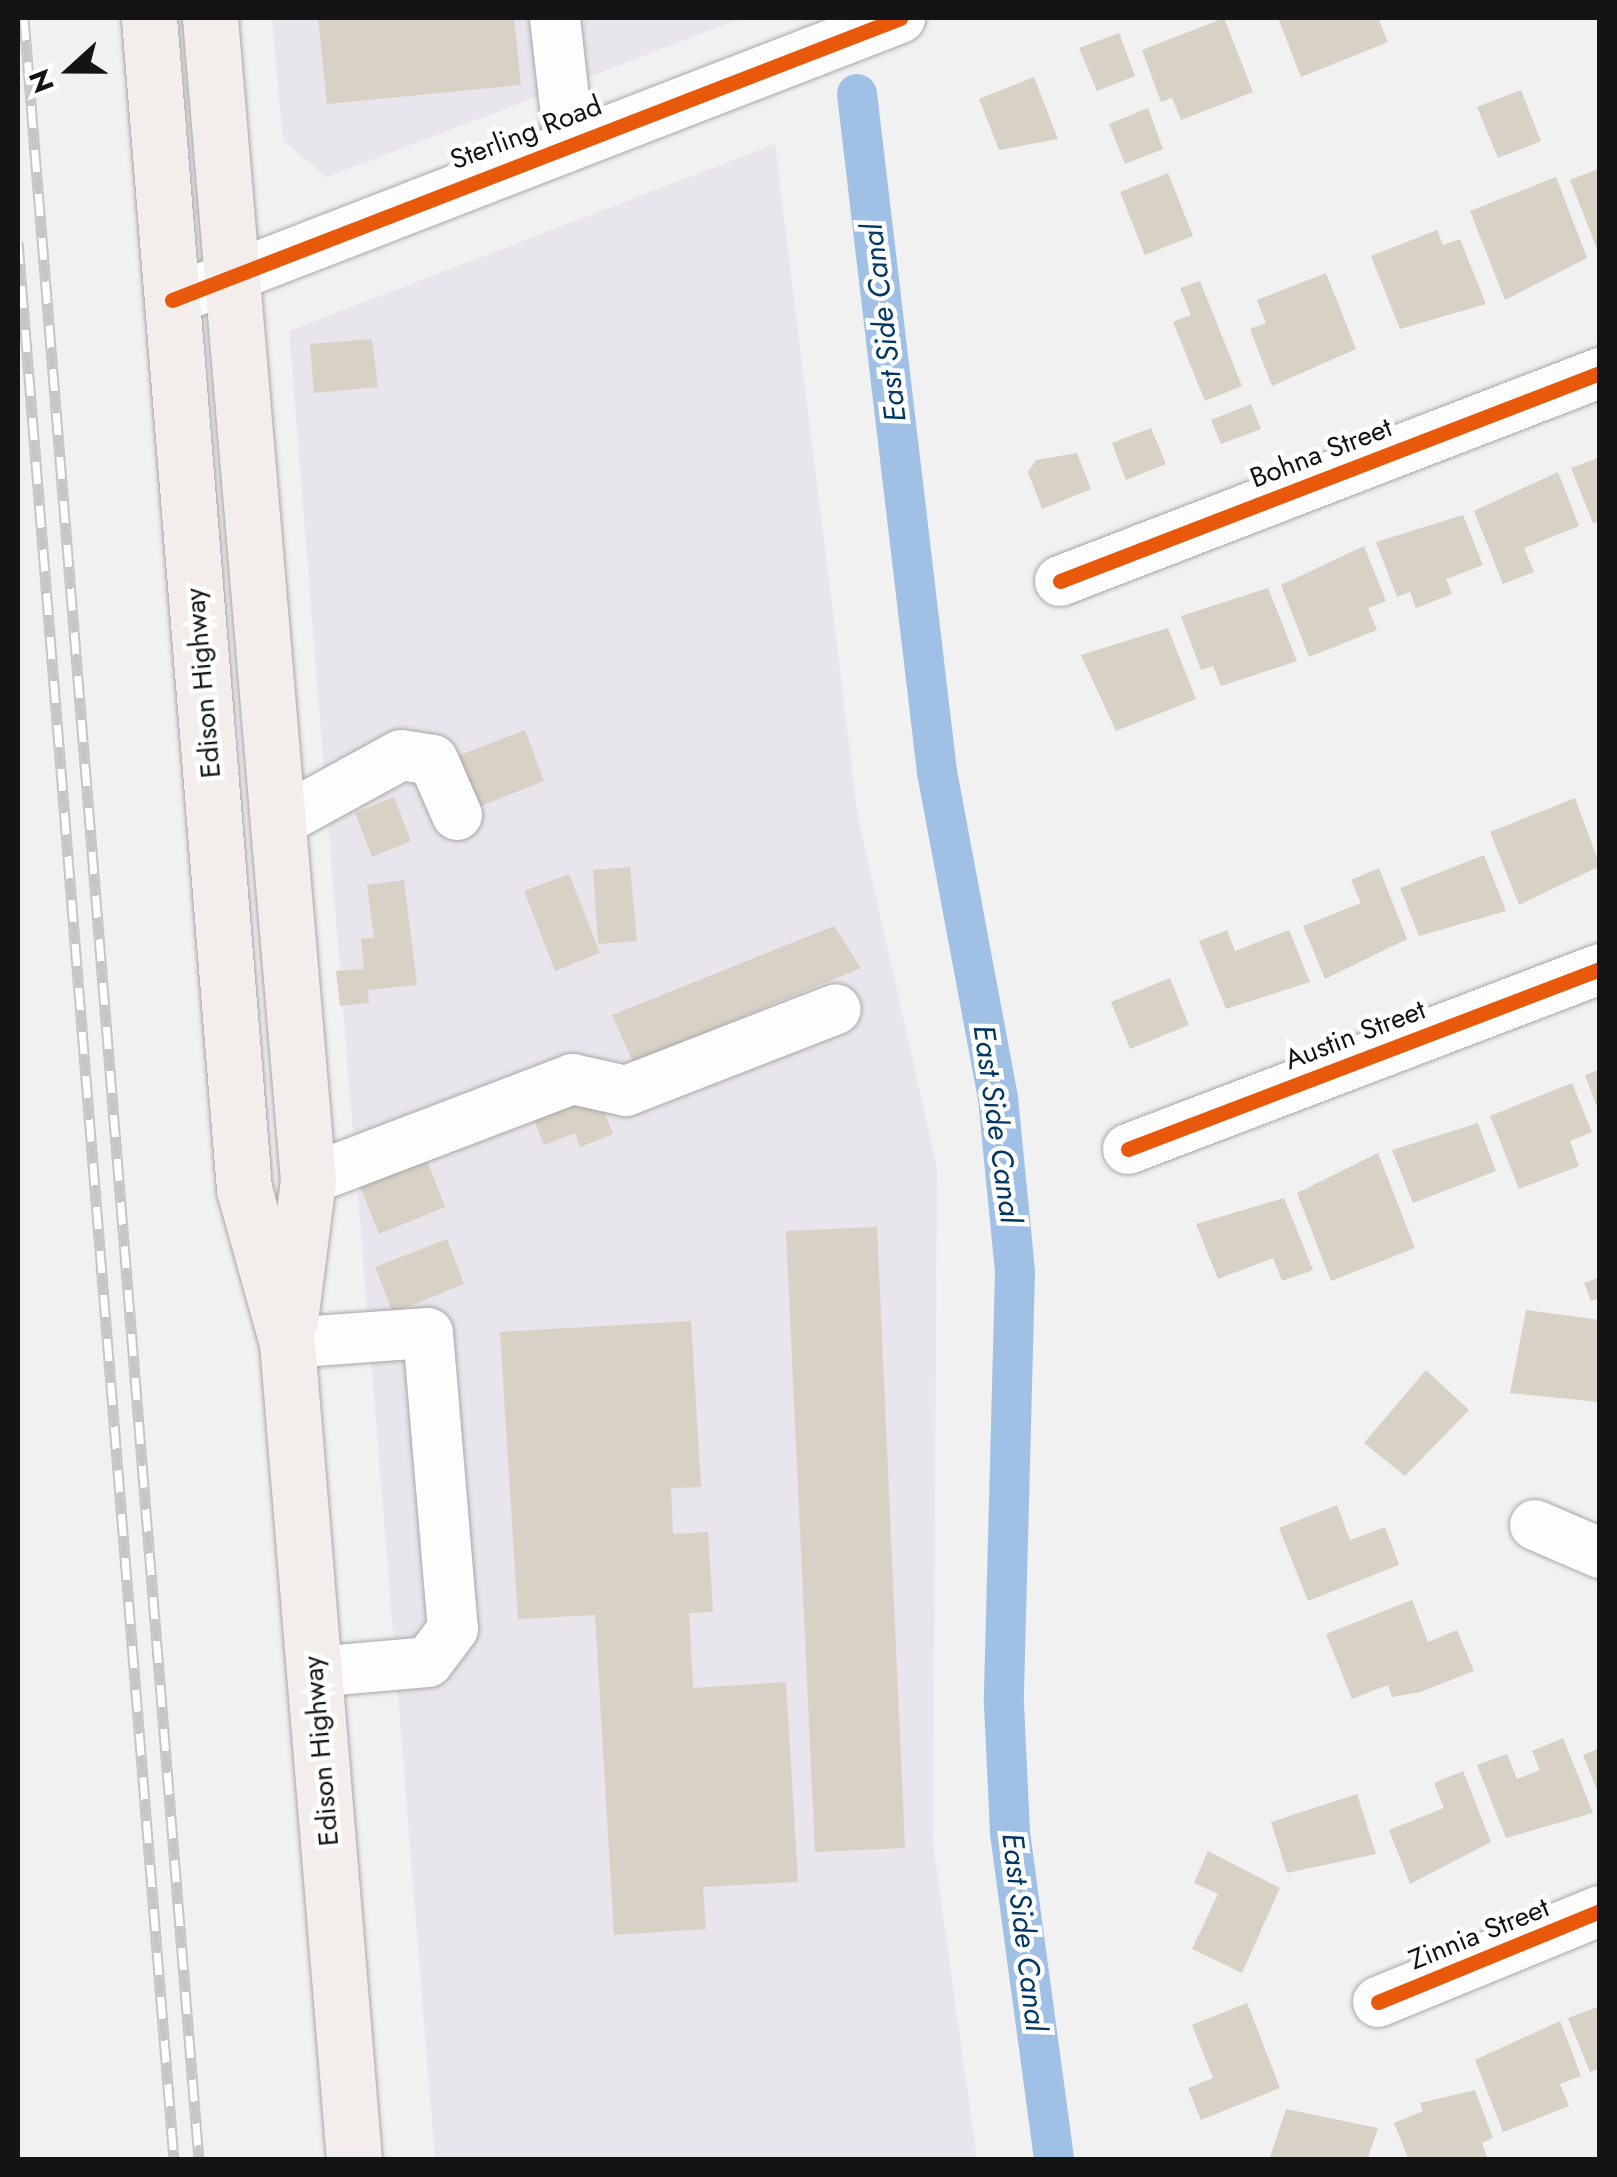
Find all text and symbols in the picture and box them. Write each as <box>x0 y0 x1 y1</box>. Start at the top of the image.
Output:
north arrow <box>20 20 120 120</box>
text: N <box>18 63 65 99</box>
street label: Sterling Road <box>446 89 606 177</box>
water label: East Side Canal <box>854 222 914 424</box>
street label: Bohna Street <box>1245 411 1397 495</box>
street label: Edison Highway <box>178 586 228 780</box>
street label: Austin Street <box>1280 993 1430 1077</box>
water label: East Side Canal <box>965 1023 1029 1225</box>
street label: Edison Highway <box>296 1654 346 1848</box>
water label: East Side Canal <box>994 1831 1054 2033</box>
street label: Zinnia Street <box>1404 1891 1554 1977</box>

